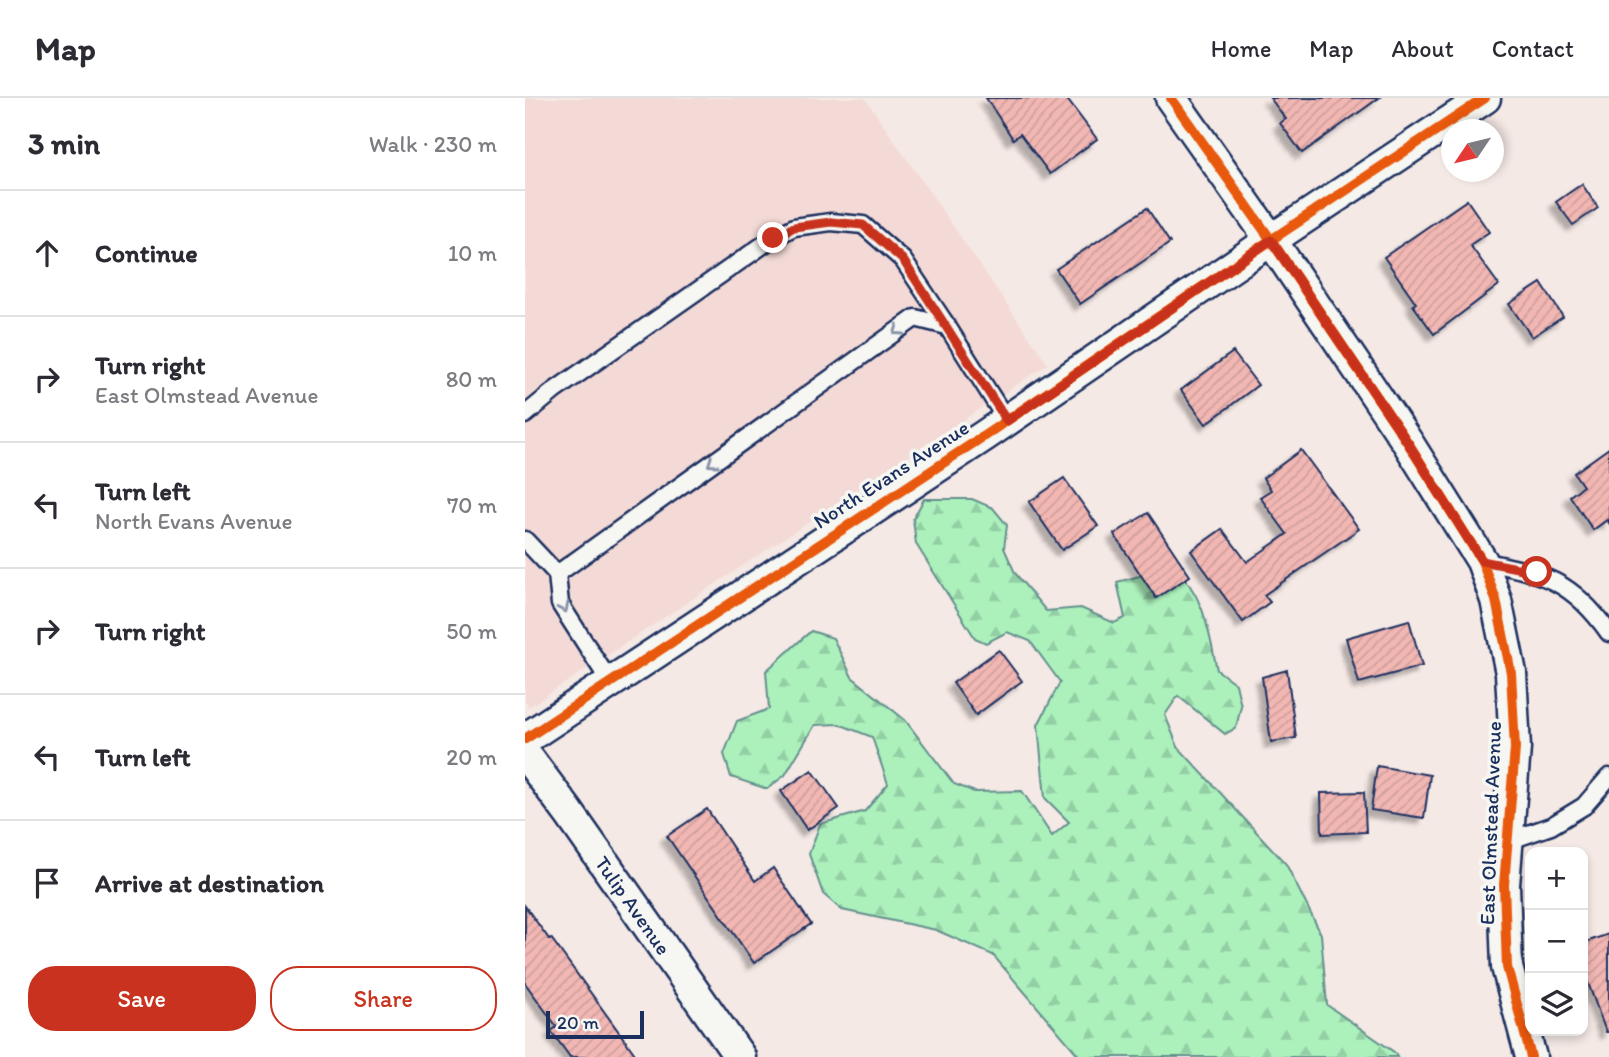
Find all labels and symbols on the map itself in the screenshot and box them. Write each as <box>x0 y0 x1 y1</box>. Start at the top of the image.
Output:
north arrow <box>1441 119 1504 182</box>
route end <box>757 222 788 253</box>
one-way arrow <box>893 323 906 335</box>
street label: North Evans Avenue <box>809 414 973 534</box>
one-way arrow <box>707 454 720 467</box>
route start <box>1521 556 1552 587</box>
one-way arrow <box>556 601 570 613</box>
street label: East Olmstead Avenue <box>1474 721 1506 925</box>
street label: Tulip Avenue <box>590 851 677 959</box>
scale bar <box>546 1008 644 1040</box>

